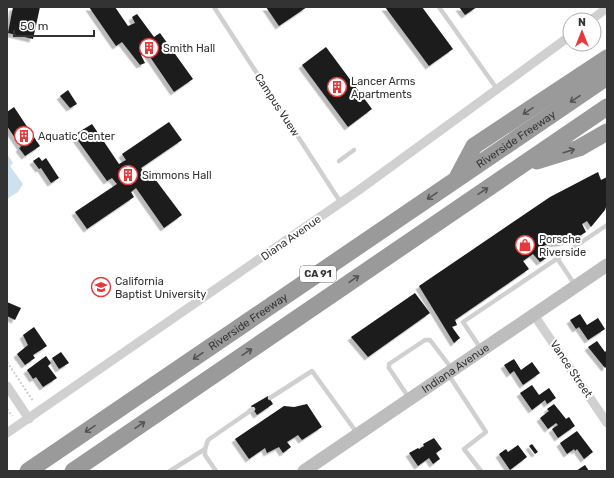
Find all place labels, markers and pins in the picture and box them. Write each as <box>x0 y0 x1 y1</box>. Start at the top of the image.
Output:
building icon: Smith Hall <box>138 37 160 59</box>
place label: Smith Hall <box>163 42 215 55</box>
place label: Lancer Arms Apartments <box>351 75 416 101</box>
building icon: Lancer Arms Apartments <box>326 76 348 98</box>
building icon: Aquatic Center <box>13 125 35 147</box>
place label: Aquatic Center <box>38 130 116 143</box>
building icon: Simmons Hall <box>117 164 139 186</box>
place label: Simmons Hall <box>142 169 212 182</box>
place label: Porsche Riverside <box>539 233 586 259</box>
shop icon: Porsche Riverside <box>514 234 536 256</box>
place label: California Baptist University <box>115 275 206 301</box>
school or university icon: California Baptist University <box>90 276 112 298</box>

